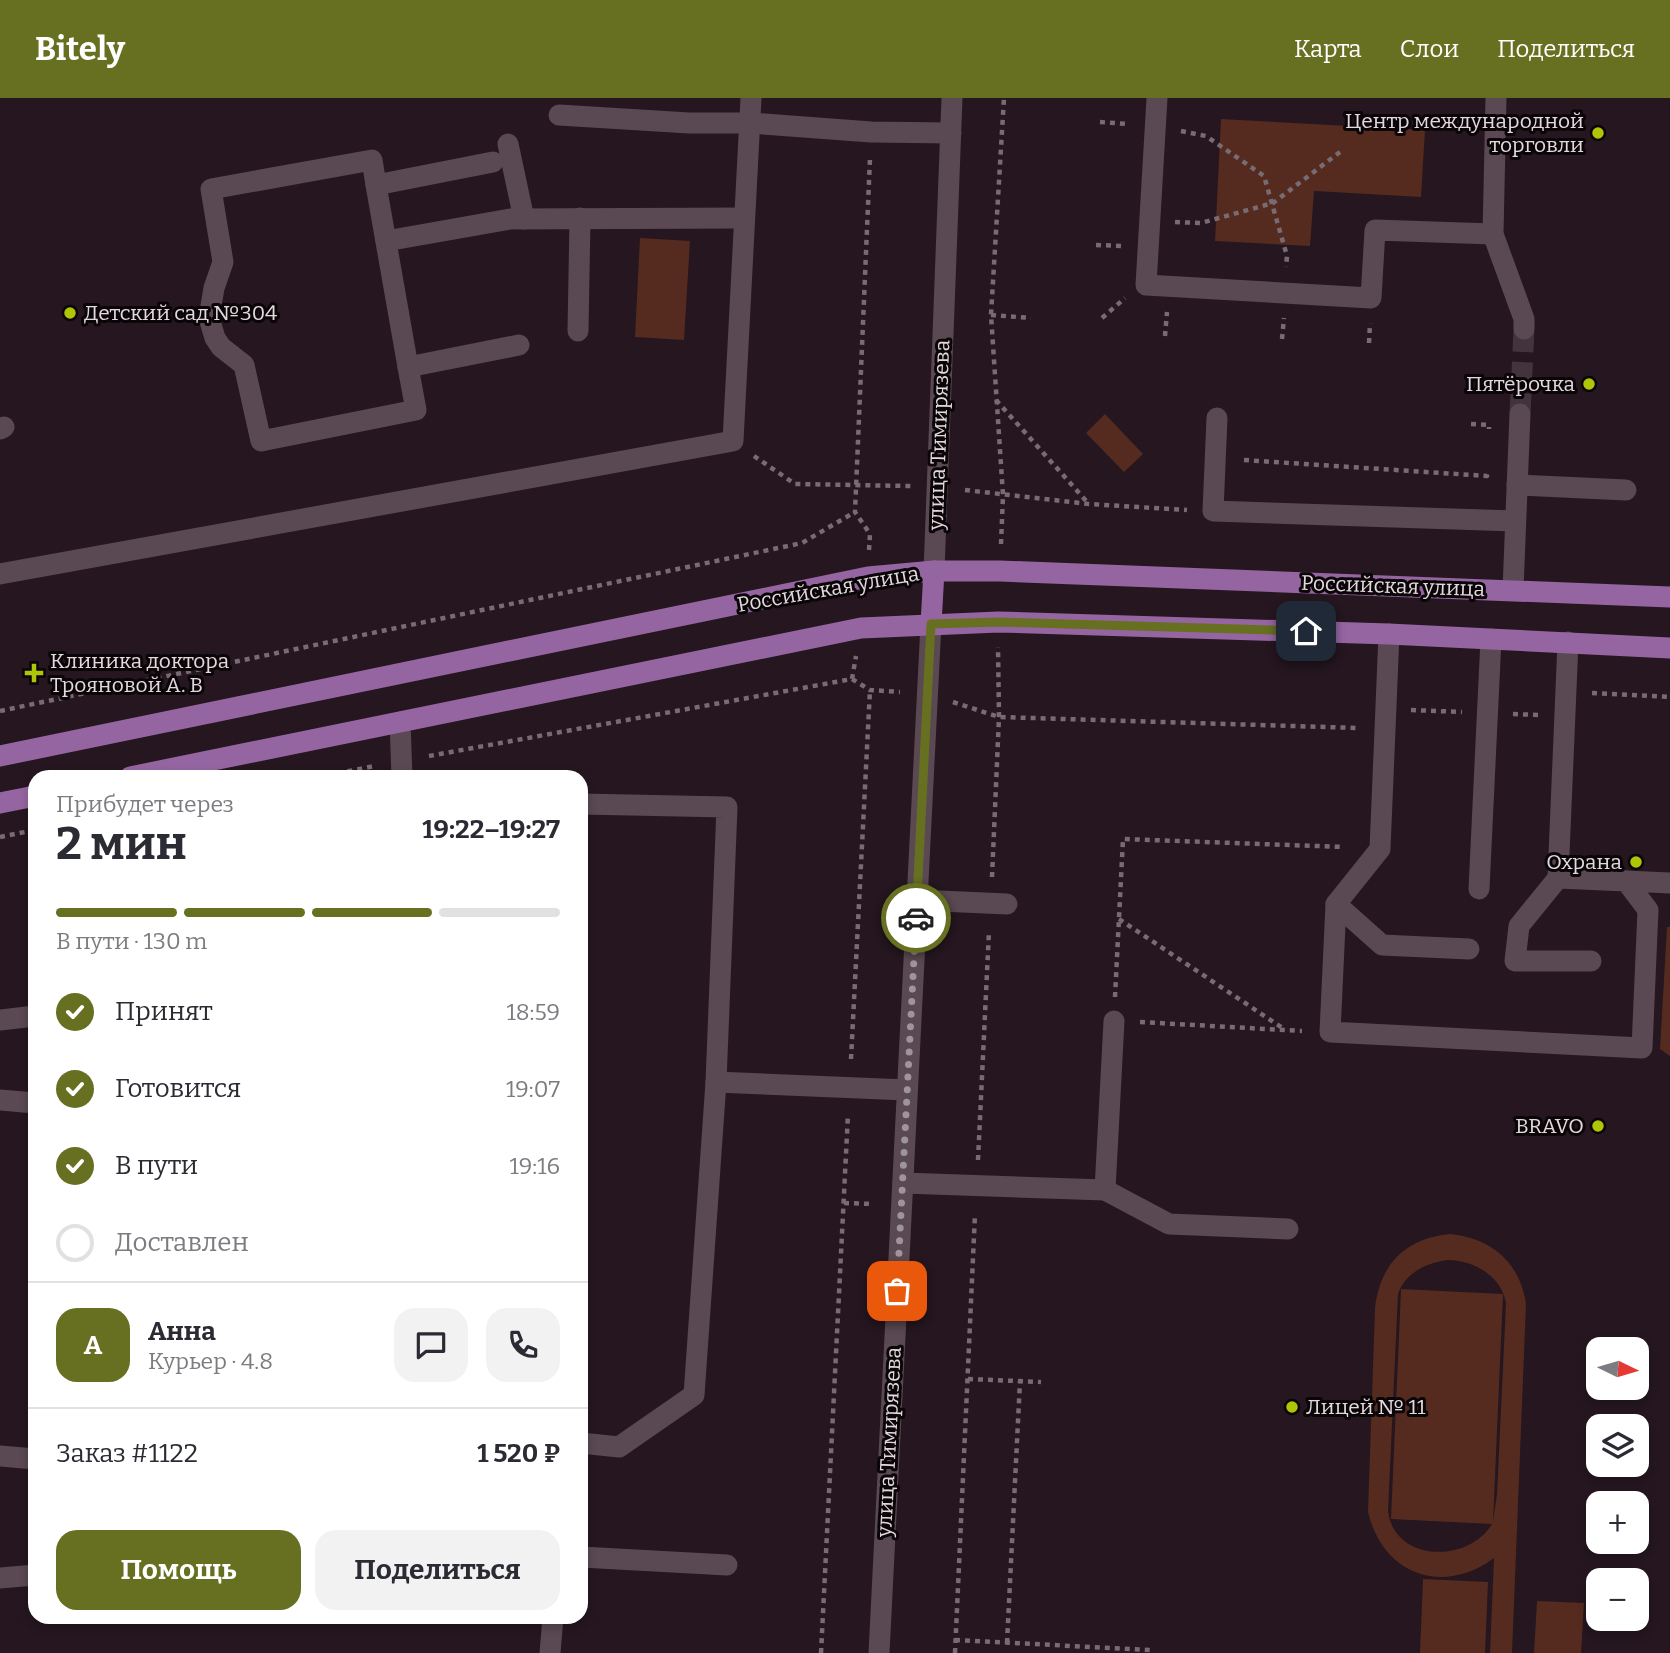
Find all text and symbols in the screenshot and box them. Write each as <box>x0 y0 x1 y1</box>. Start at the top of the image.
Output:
text: Bitely <box>35 29 125 69</box>
text: Карта <box>1294 35 1362 63</box>
text: Слои <box>1400 35 1459 63</box>
text: Поделиться <box>1497 35 1635 63</box>
place label: Центр международной торговли <box>1345 108 1584 158</box>
marker: Центр международной торговли <box>1590 125 1606 141</box>
place label: Детский сад №304 <box>84 300 277 326</box>
marker: Детский сад №304 <box>62 305 78 321</box>
street label: улица Тимирязева <box>923 339 955 532</box>
place label: Пятёрочка <box>1466 371 1575 397</box>
marker: Пятёрочка <box>1581 376 1597 392</box>
street label: Российская улица <box>735 560 922 618</box>
street label: Российская улица <box>1300 570 1486 602</box>
pin <box>1276 601 1336 661</box>
icon: home <box>1287 612 1325 650</box>
place label: Клиника доктора Трояновой А. В <box>50 648 230 698</box>
marker: Клиника доктора Трояновой А. В <box>24 663 44 683</box>
text: Прибудет через <box>56 790 234 818</box>
text: 19:22–19:27 <box>422 814 560 845</box>
text: 2 мин <box>56 816 187 871</box>
place label: Охрана <box>1546 849 1622 875</box>
marker: Охрана <box>1628 854 1644 870</box>
courier <box>881 883 951 953</box>
icon: car <box>897 899 935 937</box>
text: В пути · 130 m <box>56 927 207 955</box>
icon: check <box>56 993 94 1031</box>
text: Принят <box>115 996 213 1027</box>
text: 18:59 <box>506 998 560 1026</box>
icon: check <box>56 1070 94 1108</box>
text: Готовится <box>115 1073 241 1104</box>
text: 19:07 <box>506 1075 560 1103</box>
place label: BRAVO <box>1515 1113 1584 1139</box>
marker: BRAVO <box>1590 1118 1606 1134</box>
icon: check <box>56 1147 94 1185</box>
text: В пути <box>115 1150 198 1181</box>
text: 19:16 <box>509 1152 560 1180</box>
text: Доставлен <box>115 1227 249 1258</box>
pin <box>867 1261 927 1321</box>
icon: bag <box>878 1272 916 1310</box>
button: chat <box>394 1308 468 1382</box>
button: phone <box>486 1308 560 1382</box>
text: Анна <box>148 1316 216 1347</box>
text: А <box>84 1330 102 1361</box>
north arrow <box>1586 1337 1648 1400</box>
map controls <box>1586 1337 1649 1631</box>
street label: улица Тимирязева <box>871 1346 907 1539</box>
text: Курьер · 4.8 <box>148 1347 273 1375</box>
place label: Лицей № 11 <box>1306 1394 1426 1420</box>
marker: Лицей № 11 <box>1284 1399 1300 1415</box>
button: layers <box>1586 1414 1649 1477</box>
text: Заказ #1122 <box>56 1438 198 1469</box>
text: 1 520 ₽ <box>477 1438 560 1469</box>
button: + <box>1586 1491 1649 1554</box>
button: Помощь <box>56 1530 301 1610</box>
button: Поделиться <box>315 1530 560 1610</box>
button: − <box>1586 1568 1649 1631</box>

